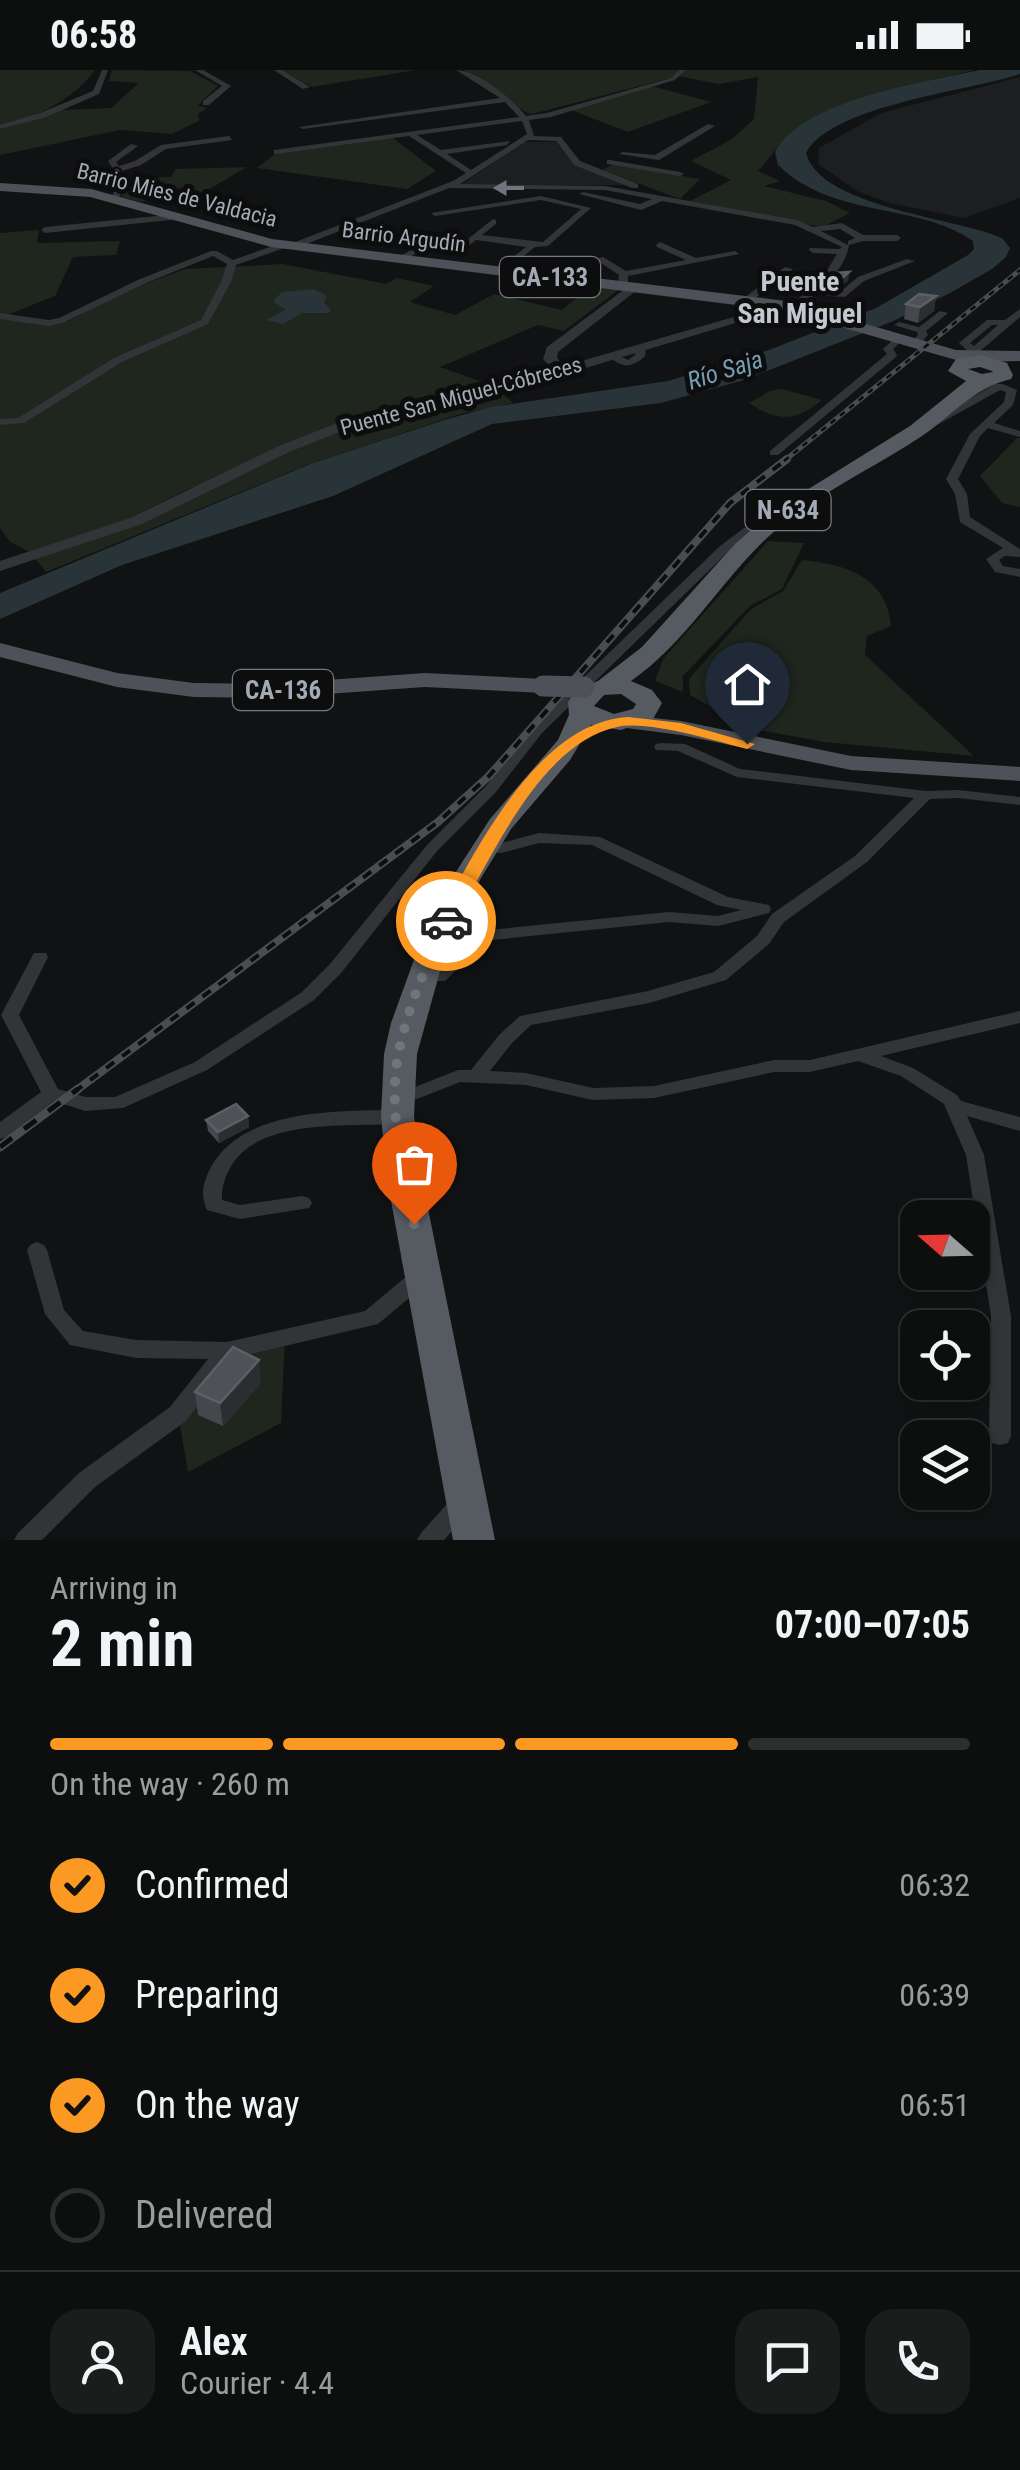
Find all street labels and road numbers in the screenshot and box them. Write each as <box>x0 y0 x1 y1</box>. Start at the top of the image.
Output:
street label: Barrio Mies de Valdacia <box>74 158 280 232</box>
street label: Barrio Argudín <box>341 217 467 257</box>
road number: CA-133 <box>500 257 600 297</box>
street label: Puente San Miguel-Cóbreces <box>338 352 584 440</box>
road number: N-634 <box>746 490 830 530</box>
road number: CA-136 <box>233 670 333 710</box>

